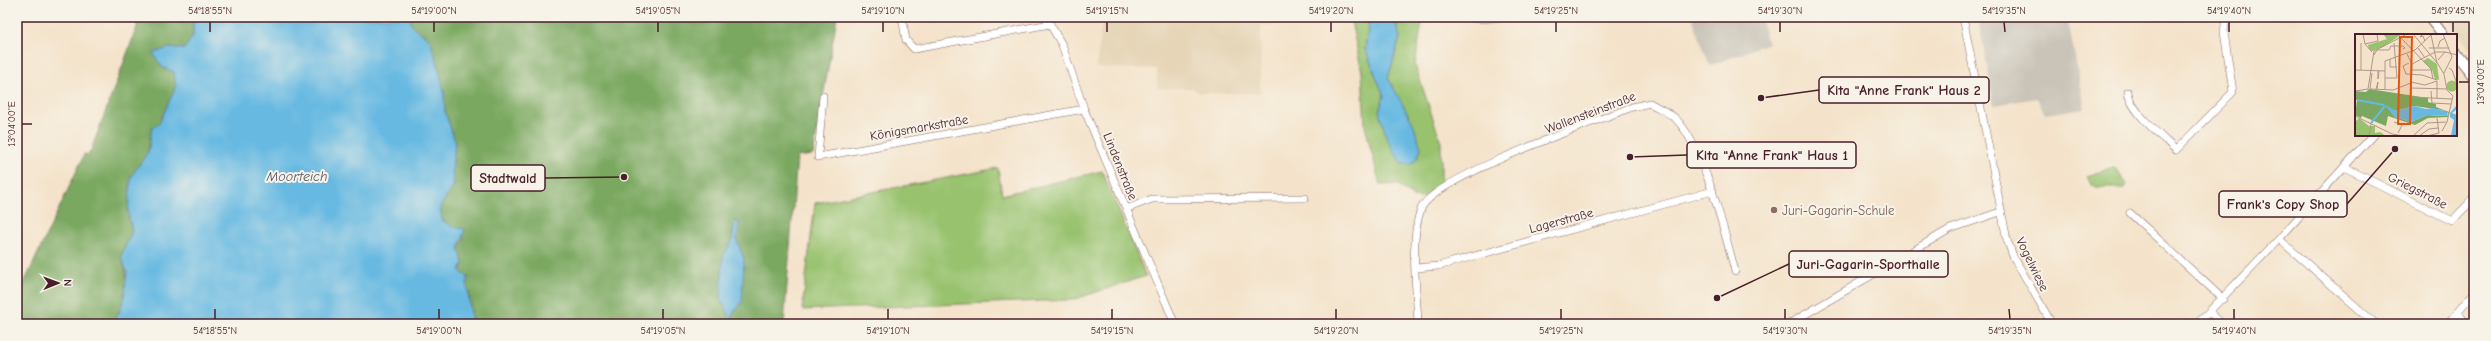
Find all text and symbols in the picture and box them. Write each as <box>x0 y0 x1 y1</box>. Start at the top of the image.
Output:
text: 54°18'55"N <box>188 5 232 17</box>
text: 54°19'00"N <box>411 5 457 17</box>
text: 54°19'05"N <box>636 5 680 17</box>
text: 54°19'10"N <box>861 5 905 17</box>
text: 54°19'15"N <box>1086 5 1128 17</box>
text: 54°19'20"N <box>1309 5 1353 17</box>
text: 54°19'25"N <box>1534 5 1578 17</box>
text: 54°19'30"N <box>1758 5 1802 17</box>
text: 54°19'35"N <box>1982 5 2026 17</box>
text: 54°19'40"N <box>2207 5 2251 17</box>
text: 54°19'45"N <box>2431 5 2475 17</box>
inset map <box>2355 34 2457 136</box>
text: 13°04'00"E <box>2475 59 2487 105</box>
callout: Kita "Anne Frank" Haus 2 <box>1819 77 1989 103</box>
text: Kita "Anne Frank" Haus 2 <box>1827 82 1981 99</box>
street label: Wallensteinstraße <box>1543 88 1638 137</box>
text: 13°04'00"E <box>6 101 18 147</box>
street label: Königsmarkstraße <box>869 111 970 144</box>
street label: Lindenstraße <box>1100 130 1141 203</box>
callout: Kita "Anne Frank" Haus 1 <box>1687 142 1856 168</box>
text: Kita "Anne Frank" Haus 1 <box>1696 147 1848 164</box>
callout: Stadtwald <box>471 165 545 191</box>
water label: Moorteich <box>266 168 327 185</box>
street label: Griegstraße <box>2385 169 2451 212</box>
text: Stadtwald <box>479 170 537 187</box>
callout: Frank's Copy Shop <box>2219 191 2347 217</box>
text: Frank's Copy Shop <box>2227 196 2339 213</box>
place label: Juri-Gagarin-Schule <box>1782 203 1895 218</box>
street label: Lagerstraße <box>1527 205 1595 236</box>
marker: Juri-Gagarin-Schule <box>1769 205 1779 215</box>
street label: Vogelwiese <box>2013 235 2052 294</box>
callout: Juri-Gagarin-Sporthalle <box>1789 251 1948 277</box>
text: Juri-Gagarin-Sporthalle <box>1796 256 1940 273</box>
north arrow <box>38 263 78 303</box>
text: N <box>61 279 74 287</box>
text: 54°18'55"N <box>193 325 237 337</box>
text: 54°19'00"N <box>416 325 462 337</box>
text: 54°19'05"N <box>641 325 685 337</box>
text: 54°19'10"N <box>866 325 910 337</box>
text: 54°19'15"N <box>1091 325 1133 337</box>
text: 54°19'20"N <box>1314 325 1358 337</box>
text: 54°19'25"N <box>1539 325 1583 337</box>
text: 54°19'30"N <box>1763 325 1807 337</box>
text: 54°19'35"N <box>1988 325 2032 337</box>
text: 54°19'40"N <box>2212 325 2256 337</box>

